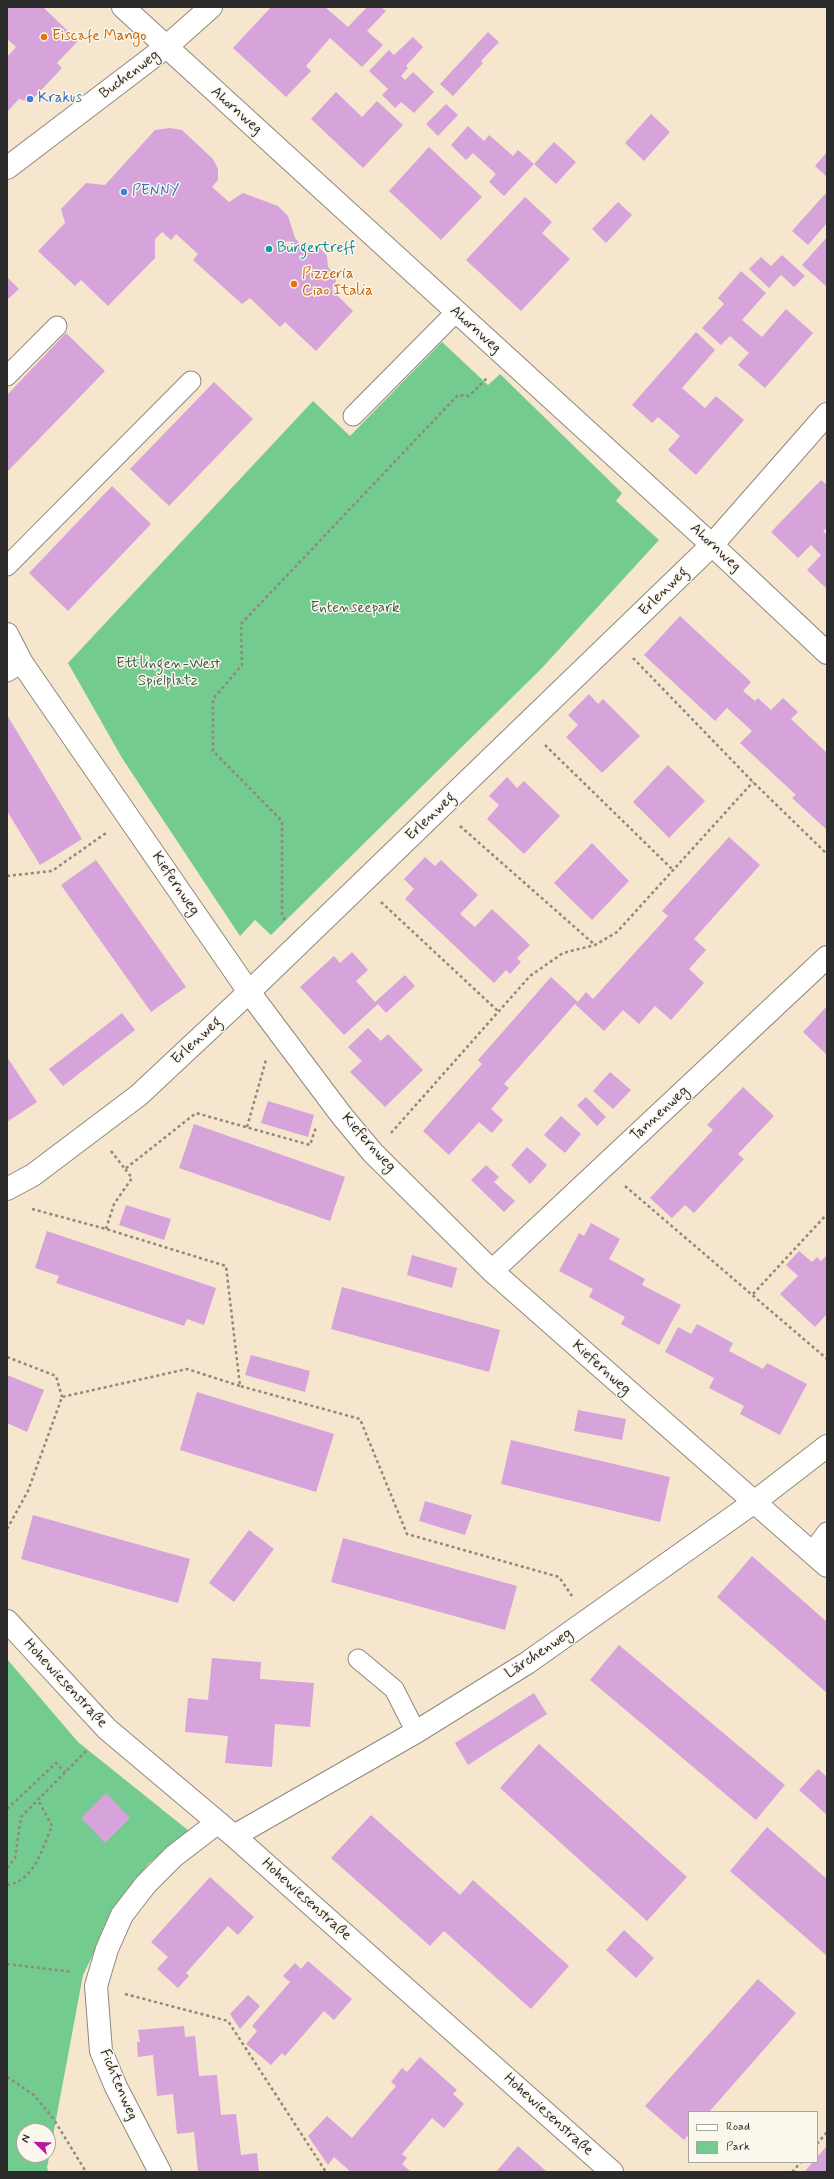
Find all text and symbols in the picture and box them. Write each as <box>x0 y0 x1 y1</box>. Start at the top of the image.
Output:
place label: Eiscafe Mango <box>52 28 146 46</box>
marker: Eiscafe Mango <box>39 32 49 42</box>
street label: Buchenweg <box>97 47 163 103</box>
street label: Ahornweg <box>207 83 265 139</box>
place label: Krakus <box>38 90 82 108</box>
marker: Krakus <box>25 94 35 104</box>
place label: PENNY <box>132 183 179 201</box>
marker: PENNY <box>119 187 129 197</box>
place label: Bürgertreff <box>277 240 355 258</box>
marker: Bürgertreff <box>264 244 274 254</box>
place label: Pizzeria Ciao Italia <box>302 266 373 301</box>
marker: Pizzeria Ciao Italia <box>289 279 299 289</box>
street label: Ahornweg <box>446 302 504 358</box>
street label: Ahornweg <box>686 520 744 576</box>
street label: Erlenweg <box>636 564 692 620</box>
park label: Entenseepark <box>310 600 400 618</box>
park label: Ettlingen-West Spielplatz <box>116 656 220 691</box>
street label: Erlenweg <box>402 789 460 845</box>
street label: Kiefernweg <box>147 849 203 919</box>
street label: Erlenweg <box>168 1013 226 1069</box>
street label: Tannenweg <box>627 1083 693 1145</box>
street label: Kiefernweg <box>337 1110 399 1176</box>
street label: Kiefernweg <box>568 1337 634 1399</box>
street label: Lärchenweg <box>502 1625 576 1683</box>
street label: Hohewiesenstraße <box>19 1636 111 1732</box>
street label: Hohewiesenstraße <box>257 1855 355 1945</box>
street label: Fichtenweg <box>95 2047 141 2123</box>
street label: Hohewiesenstraße <box>499 2070 597 2160</box>
legend <box>688 2111 818 2163</box>
text: Road <box>726 2119 750 2135</box>
north arrow <box>16 2123 56 2163</box>
text: N <box>18 2133 34 2145</box>
text: Park <box>726 2139 750 2155</box>

